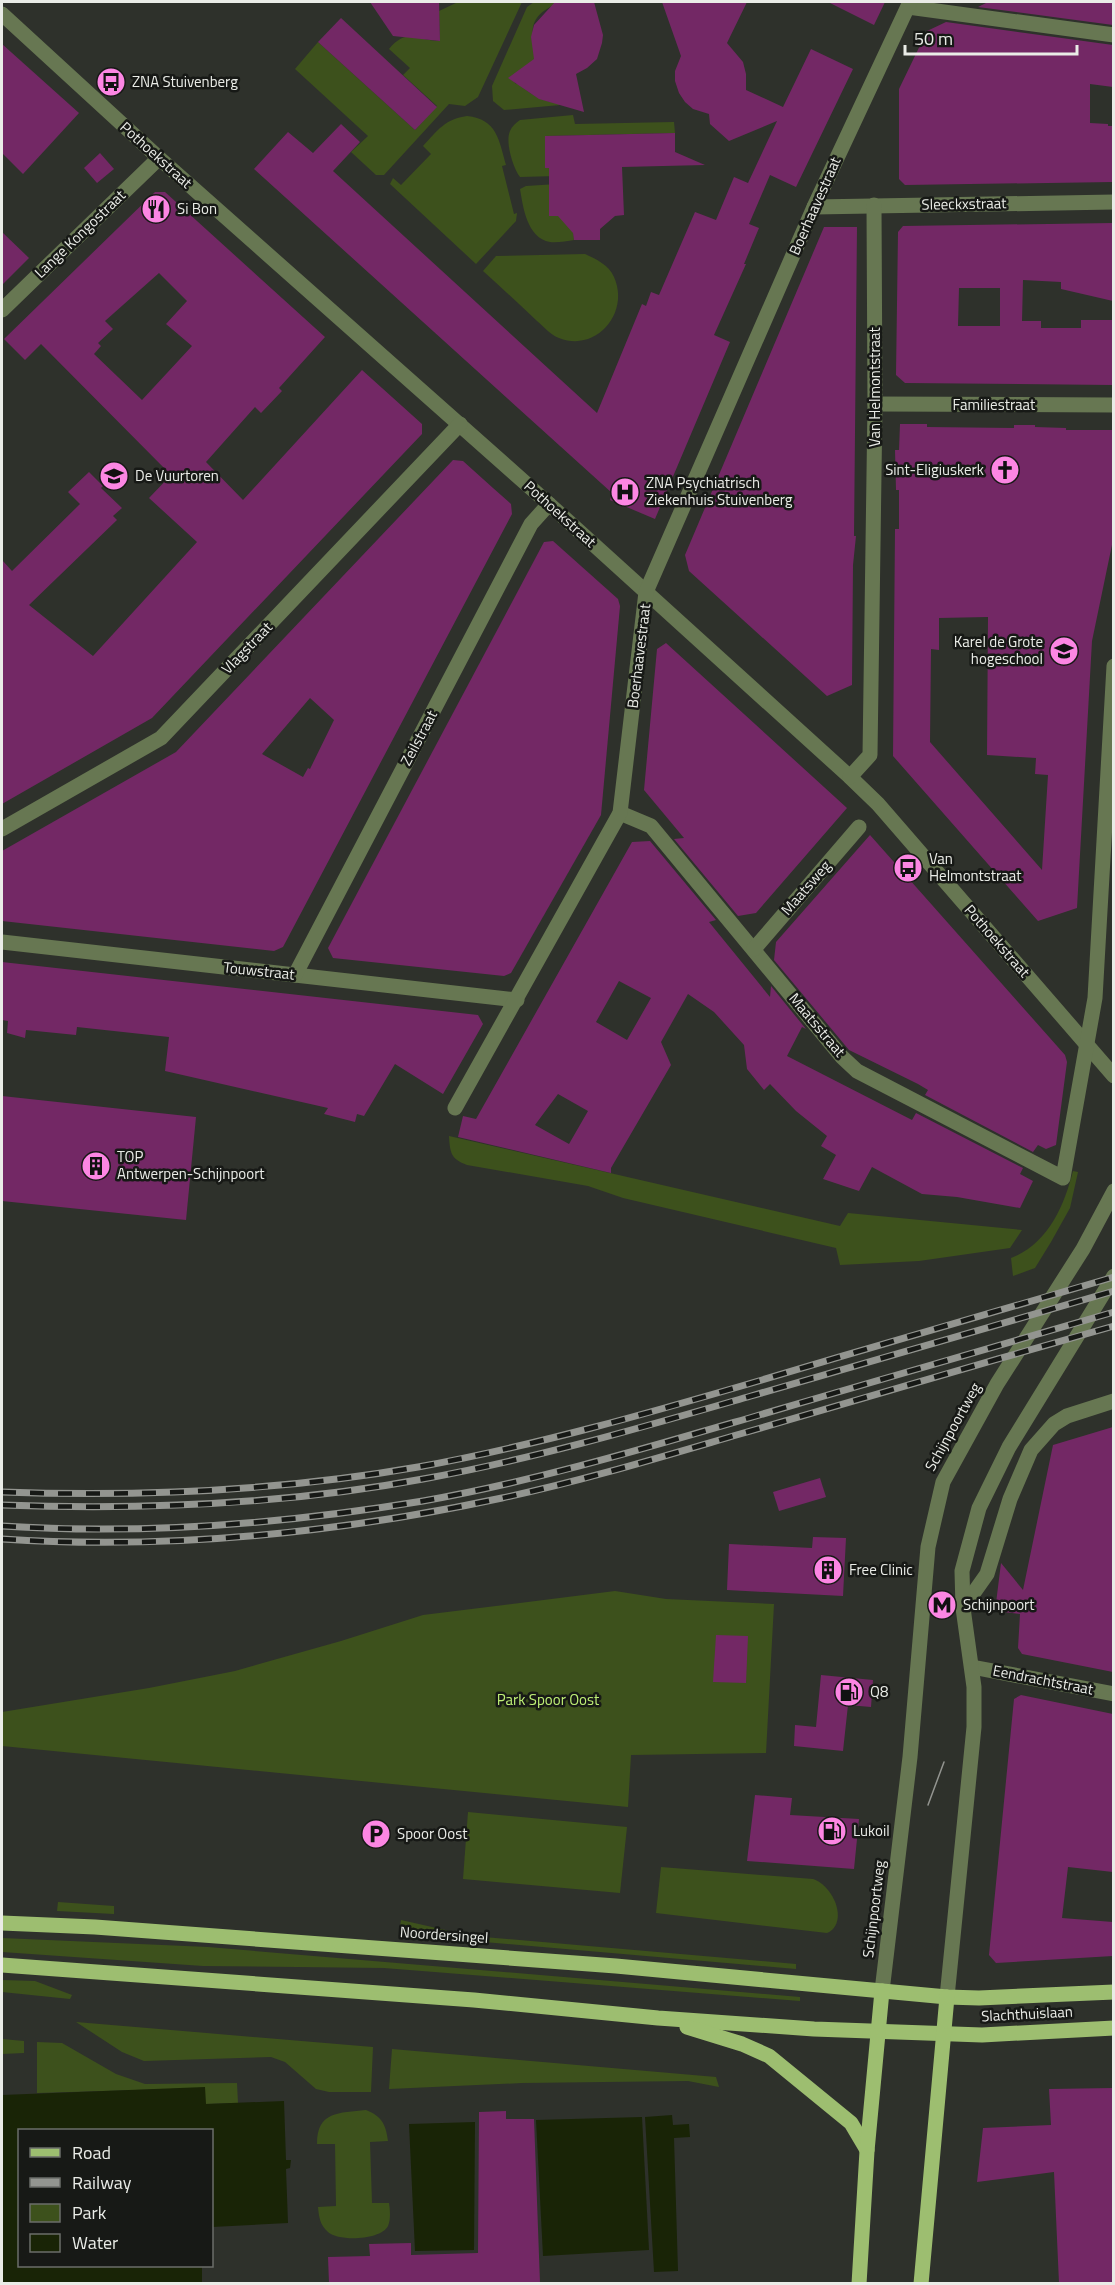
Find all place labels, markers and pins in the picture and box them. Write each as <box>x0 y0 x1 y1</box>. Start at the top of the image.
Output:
bus stop icon: ZNA Stuivenberg <box>95 66 127 98</box>
place label: ZNA Stuivenberg <box>132 70 238 93</box>
restaurant icon: Si Bon <box>140 193 172 225</box>
place label: Si Bon <box>177 197 217 220</box>
church icon: Sint-Eligiuskerk <box>989 454 1021 486</box>
place label: Sint-Eligiuskerk <box>885 458 984 481</box>
school or university icon: De Vuurtoren <box>98 460 130 492</box>
place label: De Vuurtoren <box>135 464 219 487</box>
place label: ZNA Psychiatrisch Ziekenhuis Stuivenberg <box>646 471 793 511</box>
hospital icon: ZNA Psychiatrisch Ziekenhuis Stuivenberg <box>609 476 641 508</box>
place label: Karel de Grote hogeschool <box>954 630 1043 670</box>
school or university icon: Karel de Grote hogeschool <box>1048 635 1080 667</box>
place label: Van Helmontstraat <box>929 847 1022 887</box>
bus stop icon: Van Helmontstraat <box>892 852 924 884</box>
place label: TOP Antwerpen-Schijnpoort <box>117 1145 265 1185</box>
building icon: TOP Antwerpen-Schijnpoort <box>80 1150 112 1182</box>
building icon: Free Clinic <box>812 1554 844 1586</box>
place label: Free Clinic <box>849 1558 913 1581</box>
metro station icon: Schijnpoort <box>926 1589 958 1621</box>
place label: Schijnpoort <box>963 1593 1035 1616</box>
fuel station icon: Q8 <box>833 1676 865 1708</box>
place label: Q8 <box>870 1680 888 1703</box>
fuel station icon: Lukoil <box>816 1815 848 1847</box>
parking icon: Spoor Oost <box>360 1818 392 1850</box>
place label: Lukoil <box>853 1819 890 1842</box>
place label: Spoor Oost <box>397 1822 468 1845</box>

